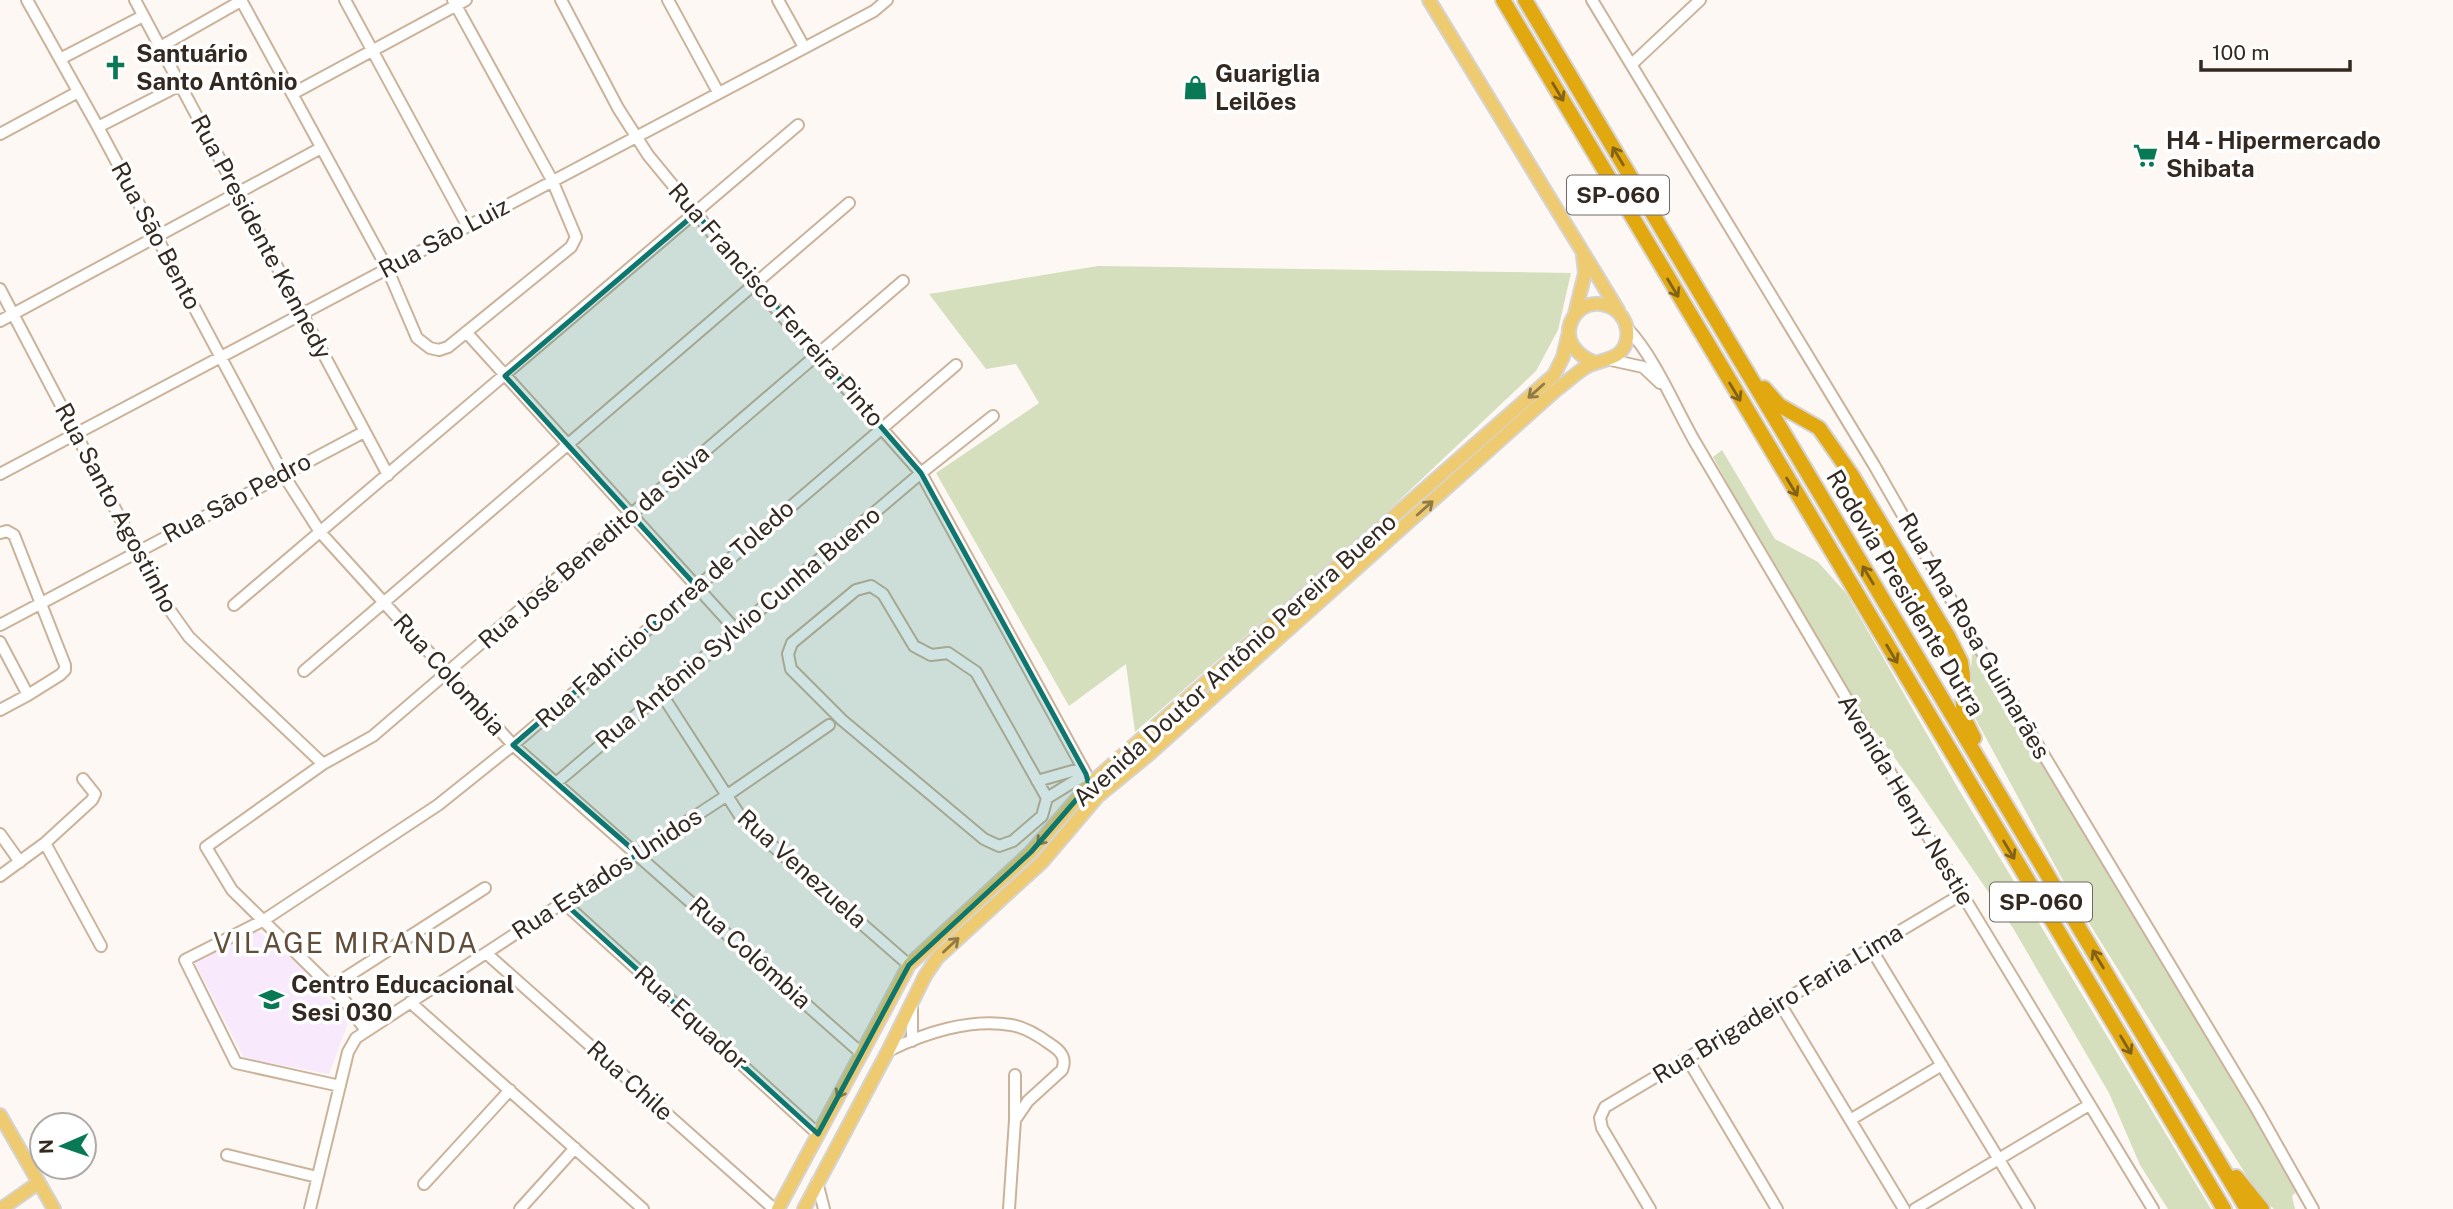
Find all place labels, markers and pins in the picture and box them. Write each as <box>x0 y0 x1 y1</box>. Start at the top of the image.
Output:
place label: Santuário Santo Antônio <box>136 39 298 95</box>
church icon: Santuário Santo Antônio <box>102 54 130 82</box>
place label: Guariglia Leilões <box>1215 59 1320 115</box>
shop icon: Guariglia Leilões <box>1181 74 1209 102</box>
place label: H4 - Hipermercado Shibata <box>2166 126 2381 182</box>
supermarket icon: H4 - Hipermercado Shibata <box>2132 141 2160 169</box>
place label: Centro Educacional Sesi 030 <box>291 970 515 1026</box>
school or university icon: Centro Educacional Sesi 030 <box>257 985 285 1013</box>

